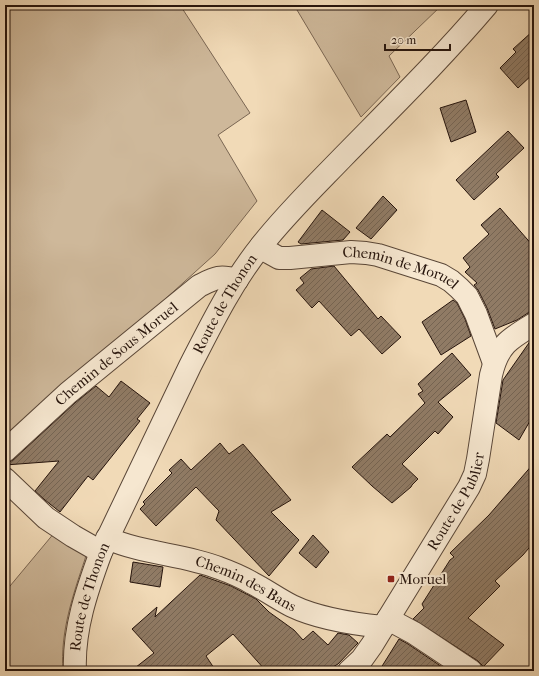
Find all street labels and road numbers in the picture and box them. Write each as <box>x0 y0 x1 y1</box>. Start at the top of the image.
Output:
street label: Chemin de Moruel <box>342 243 463 293</box>
street label: Route de Thonon <box>189 250 261 357</box>
street label: Chemin de Sous Moruel <box>51 298 181 409</box>
street label: Route de Publier <box>423 451 488 554</box>
street label: Route de Thonon <box>66 539 113 652</box>
street label: Chemin des Bans <box>194 552 299 616</box>

